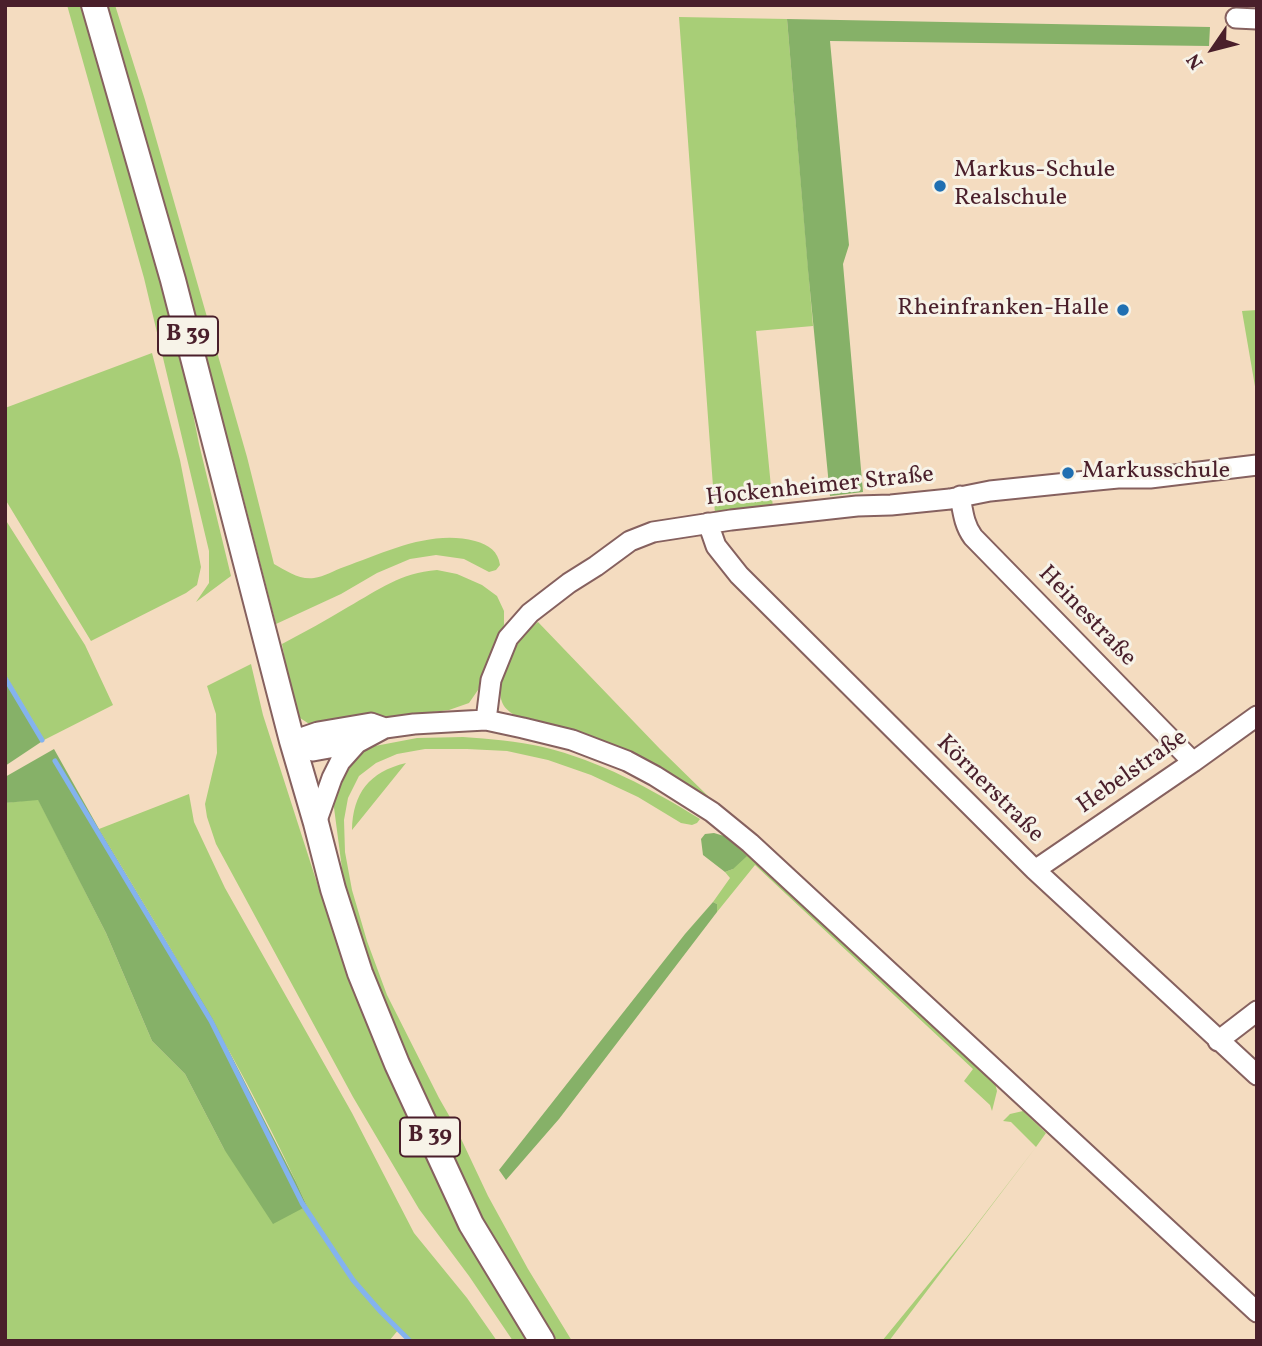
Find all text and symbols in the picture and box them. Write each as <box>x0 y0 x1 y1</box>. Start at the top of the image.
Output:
north arrow <box>1178 14 1248 84</box>
text: N <box>1181 48 1210 74</box>
place label: Markus-Schule Realschule <box>954 158 1115 214</box>
marker: Markus-Schule Realschule <box>932 178 948 194</box>
place label: Rheinfranken-Halle <box>897 296 1109 324</box>
marker: Rheinfranken-Halle <box>1115 302 1131 318</box>
road number: B 39 <box>158 316 218 356</box>
place label: Markusschule <box>1082 459 1230 487</box>
street label: Hockenheimer Straße <box>705 462 935 514</box>
marker: Markusschule <box>1060 465 1076 481</box>
street label: Heinestraße <box>1031 561 1141 673</box>
street label: Hebelstraße <box>1072 725 1194 821</box>
street label: Körnerstraße <box>929 730 1049 850</box>
road number: B 39 <box>400 1118 460 1156</box>

